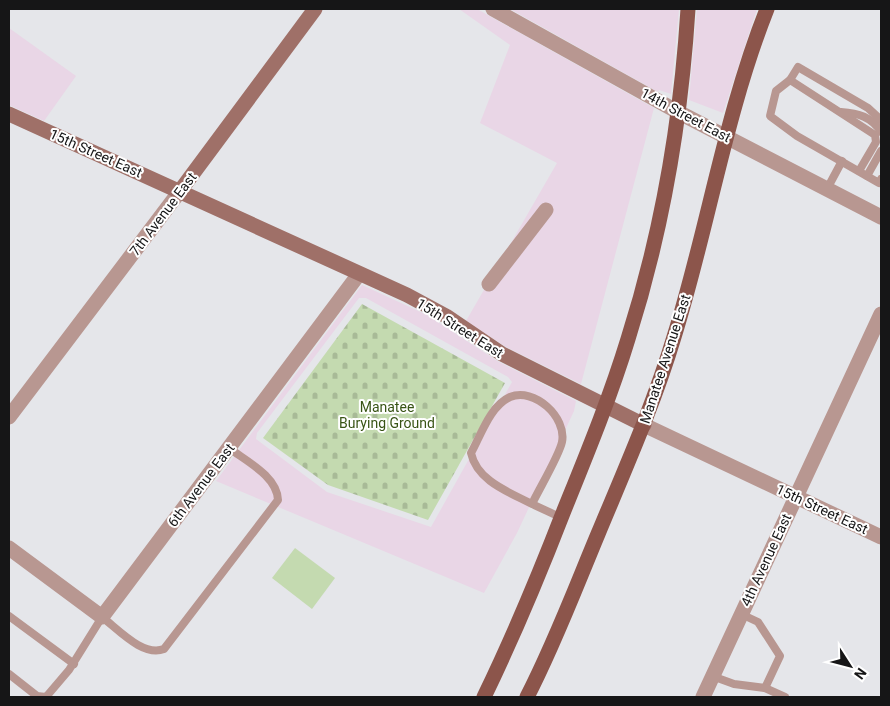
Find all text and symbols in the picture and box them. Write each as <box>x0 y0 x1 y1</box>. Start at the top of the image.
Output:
street label: 14th Street East <box>638 85 734 146</box>
street label: 15th Street East <box>47 125 145 181</box>
street label: 7th Avenue East <box>126 169 200 259</box>
street label: Manatee Avenue East <box>637 292 694 426</box>
street label: 15th Street East <box>414 295 507 361</box>
park label: Manatee Burying Ground <box>339 399 435 431</box>
street label: 6th Avenue East <box>164 440 238 530</box>
street label: 15th Street East <box>774 481 871 537</box>
street label: 4th Avenue East <box>738 511 795 609</box>
north arrow <box>825 641 875 691</box>
text: N <box>851 665 870 682</box>

